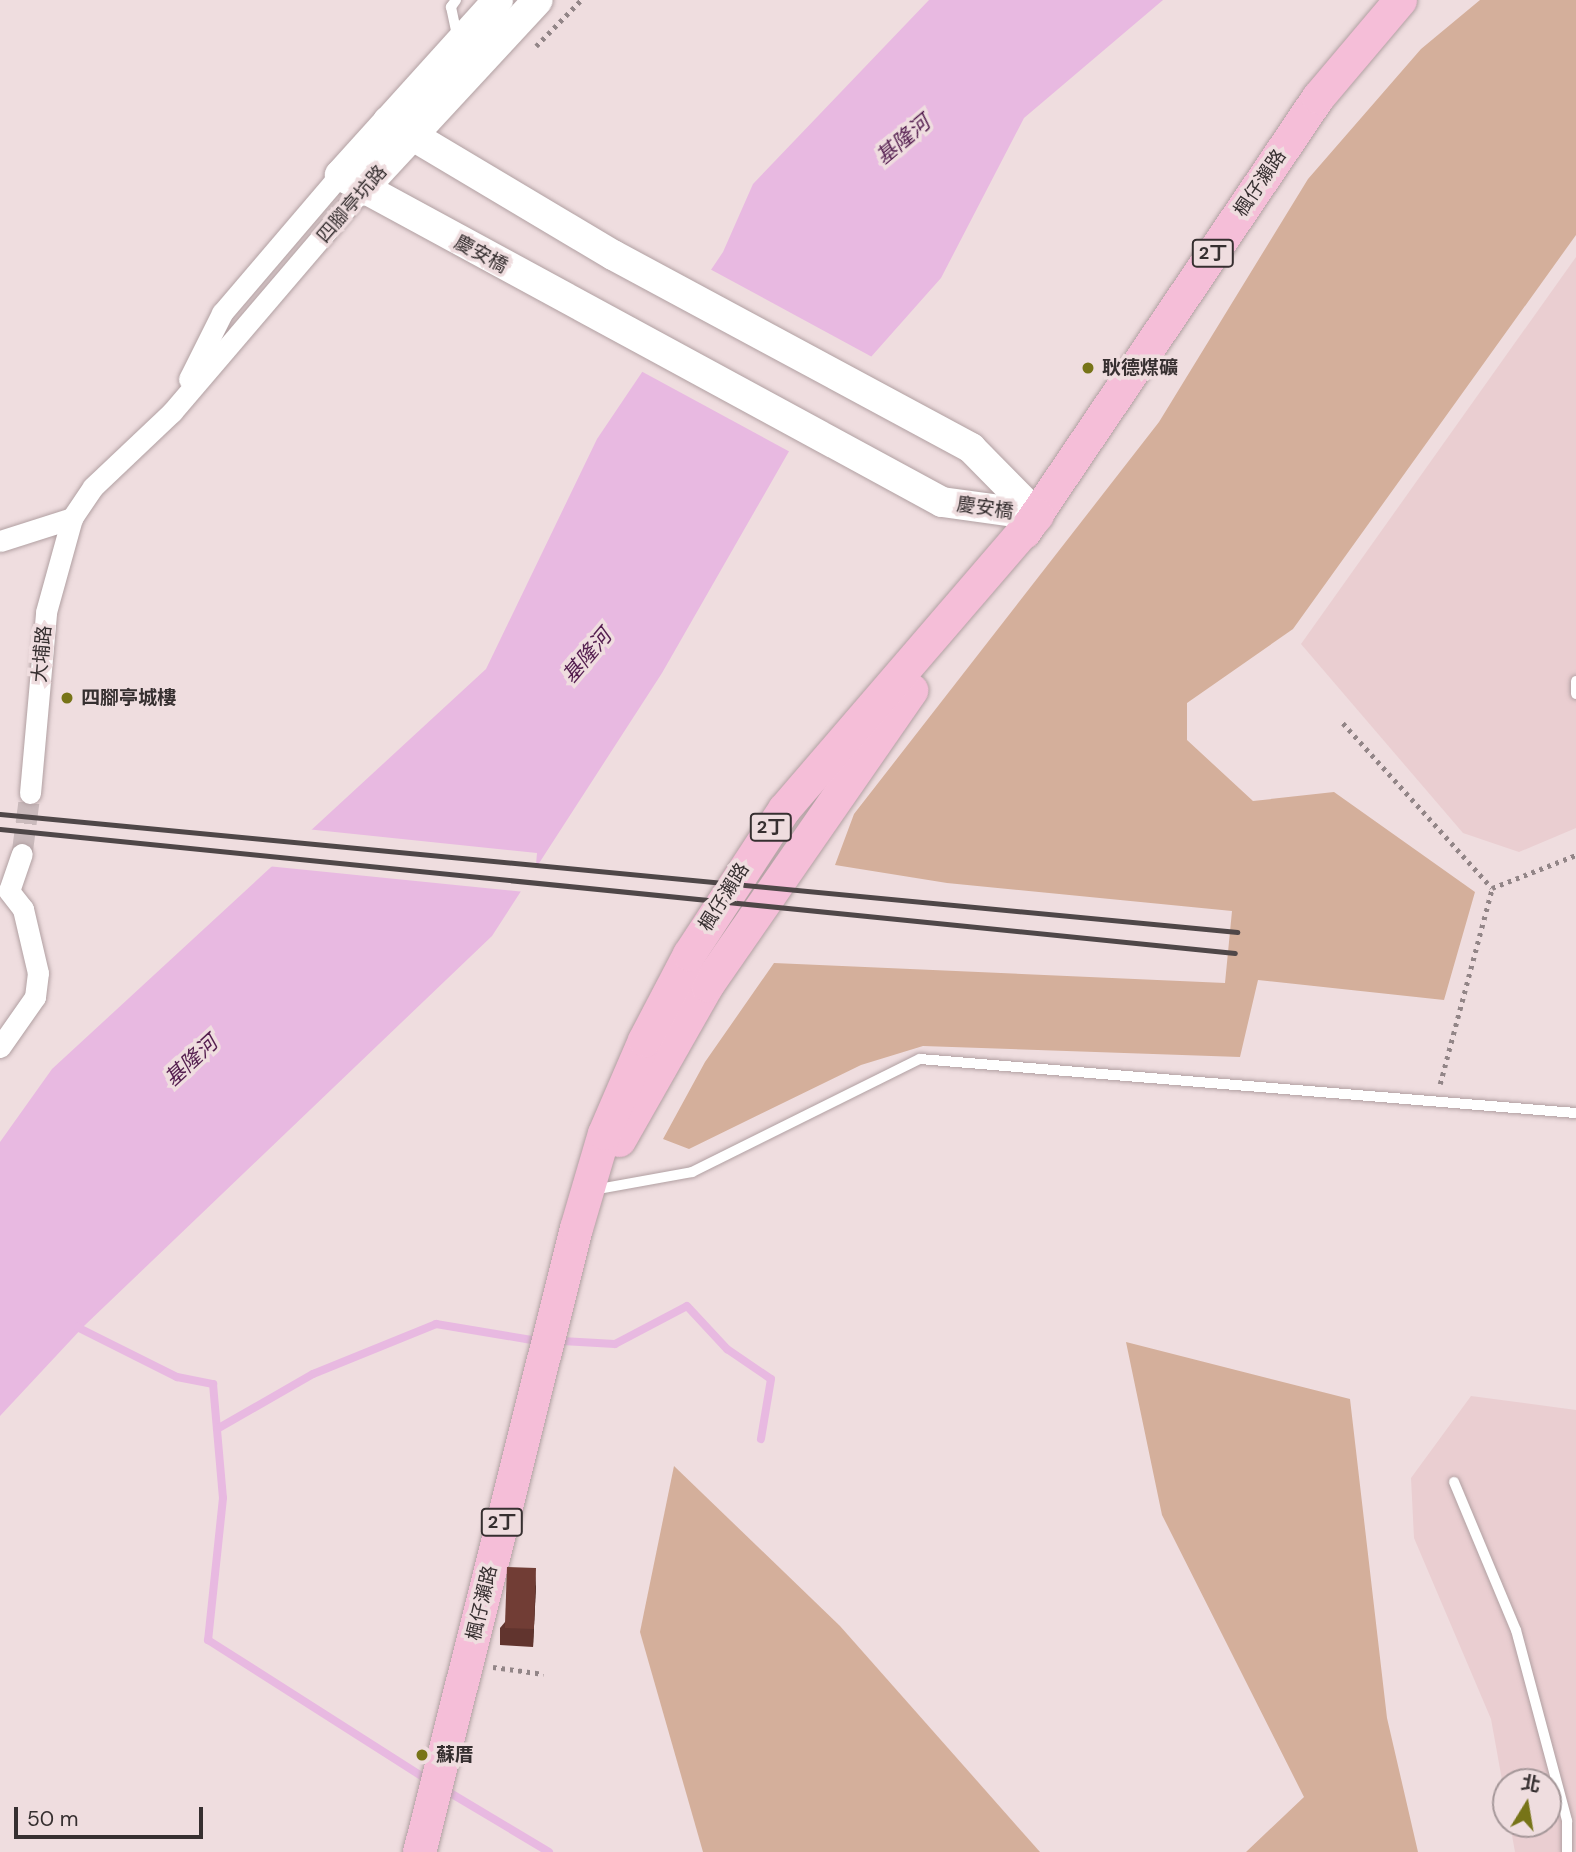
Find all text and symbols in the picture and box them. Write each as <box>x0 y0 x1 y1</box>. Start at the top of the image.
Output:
water label: 基隆河 <box>871 110 935 170</box>
street label: 楓仔瀨路 <box>1229 145 1291 221</box>
street label: 四腳亭坑路 <box>312 161 392 247</box>
street label: 慶安橋 <box>450 231 512 277</box>
road number: 2丁 <box>1190 239 1236 268</box>
place label: 耿德煤礦 <box>1102 357 1178 379</box>
marker: 耿德煤礦 <box>1080 360 1096 376</box>
street label: 慶安橋 <box>955 493 1015 523</box>
water label: 基隆河 <box>557 624 617 688</box>
street label: 大埔路 <box>28 625 56 683</box>
place label: 四腳亭城樓 <box>81 687 176 709</box>
marker: 四腳亭城樓 <box>59 690 75 706</box>
road number: 2丁 <box>748 812 794 842</box>
street label: 楓仔瀨路 <box>694 859 754 935</box>
water label: 基隆河 <box>159 1030 223 1092</box>
road number: 2丁 <box>479 1507 525 1536</box>
street label: 楓仔瀨路 <box>462 1563 502 1643</box>
place label: 蘇厝 <box>436 1744 474 1766</box>
marker: 蘇厝 <box>414 1747 430 1763</box>
north arrow <box>1492 1768 1562 1838</box>
text: 北 <box>1519 1770 1542 1798</box>
scale bar <box>18 1792 206 1836</box>
text: 50 m <box>27 1805 78 1833</box>

